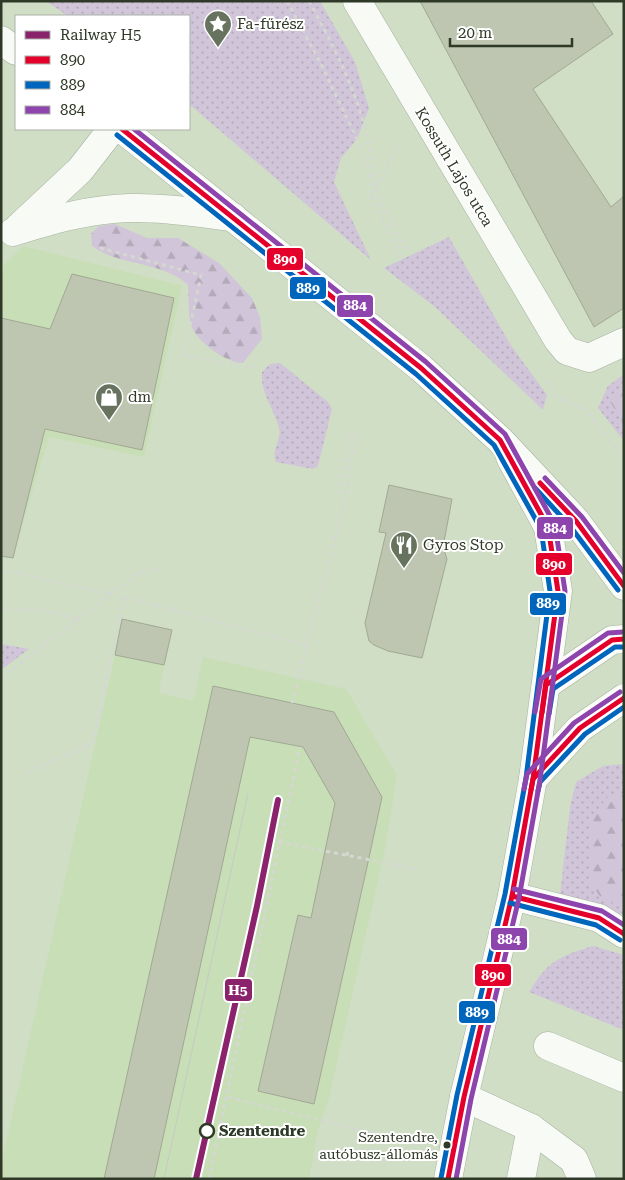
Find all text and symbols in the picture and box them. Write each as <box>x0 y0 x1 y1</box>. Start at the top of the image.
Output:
place icon: Fa-fűrész <box>203 9 233 48</box>
legend <box>15 15 190 130</box>
place label: Fa-fűrész <box>237 15 304 33</box>
scale bar <box>450 15 572 47</box>
text: 20 m <box>458 24 493 42</box>
text: Railway H5 <box>60 26 141 44</box>
text: 890 <box>60 51 85 69</box>
text: 889 <box>60 76 85 94</box>
text: 884 <box>60 101 86 119</box>
street label: Kossuth Lajos utca <box>411 104 497 230</box>
line badge: 890 <box>266 247 304 271</box>
text: 890 <box>273 251 297 267</box>
line badge: 889 <box>289 276 327 300</box>
text: 889 <box>296 280 320 296</box>
line badge: 884 <box>336 294 374 318</box>
text: 884 <box>343 297 367 313</box>
shop icon: dm <box>94 382 124 421</box>
place label: dm <box>128 388 152 406</box>
line badge: 884 <box>536 516 574 540</box>
text: 884 <box>543 520 567 536</box>
restaurant icon: Gyros Stop <box>389 530 419 569</box>
place label: Gyros Stop <box>423 536 504 554</box>
line badge: 890 <box>535 552 573 576</box>
text: 890 <box>542 556 566 572</box>
line badge: 889 <box>529 592 567 616</box>
text: 889 <box>536 595 560 611</box>
line badge: 884 <box>490 927 528 951</box>
text: 884 <box>497 931 521 947</box>
line badge: 890 <box>474 963 512 987</box>
text: 890 <box>481 967 505 983</box>
line badge: H5 <box>224 978 253 1002</box>
text: H5 <box>228 982 248 998</box>
line badge: 889 <box>458 1000 496 1024</box>
text: 889 <box>465 1004 489 1020</box>
place label: Szentendre <box>219 1122 306 1140</box>
marker: Szentendre <box>199 1123 215 1139</box>
place label: Szentendre, autóbusz-állomás <box>319 1129 438 1162</box>
marker: Szentendre, autóbusz-állomás <box>442 1140 452 1150</box>

